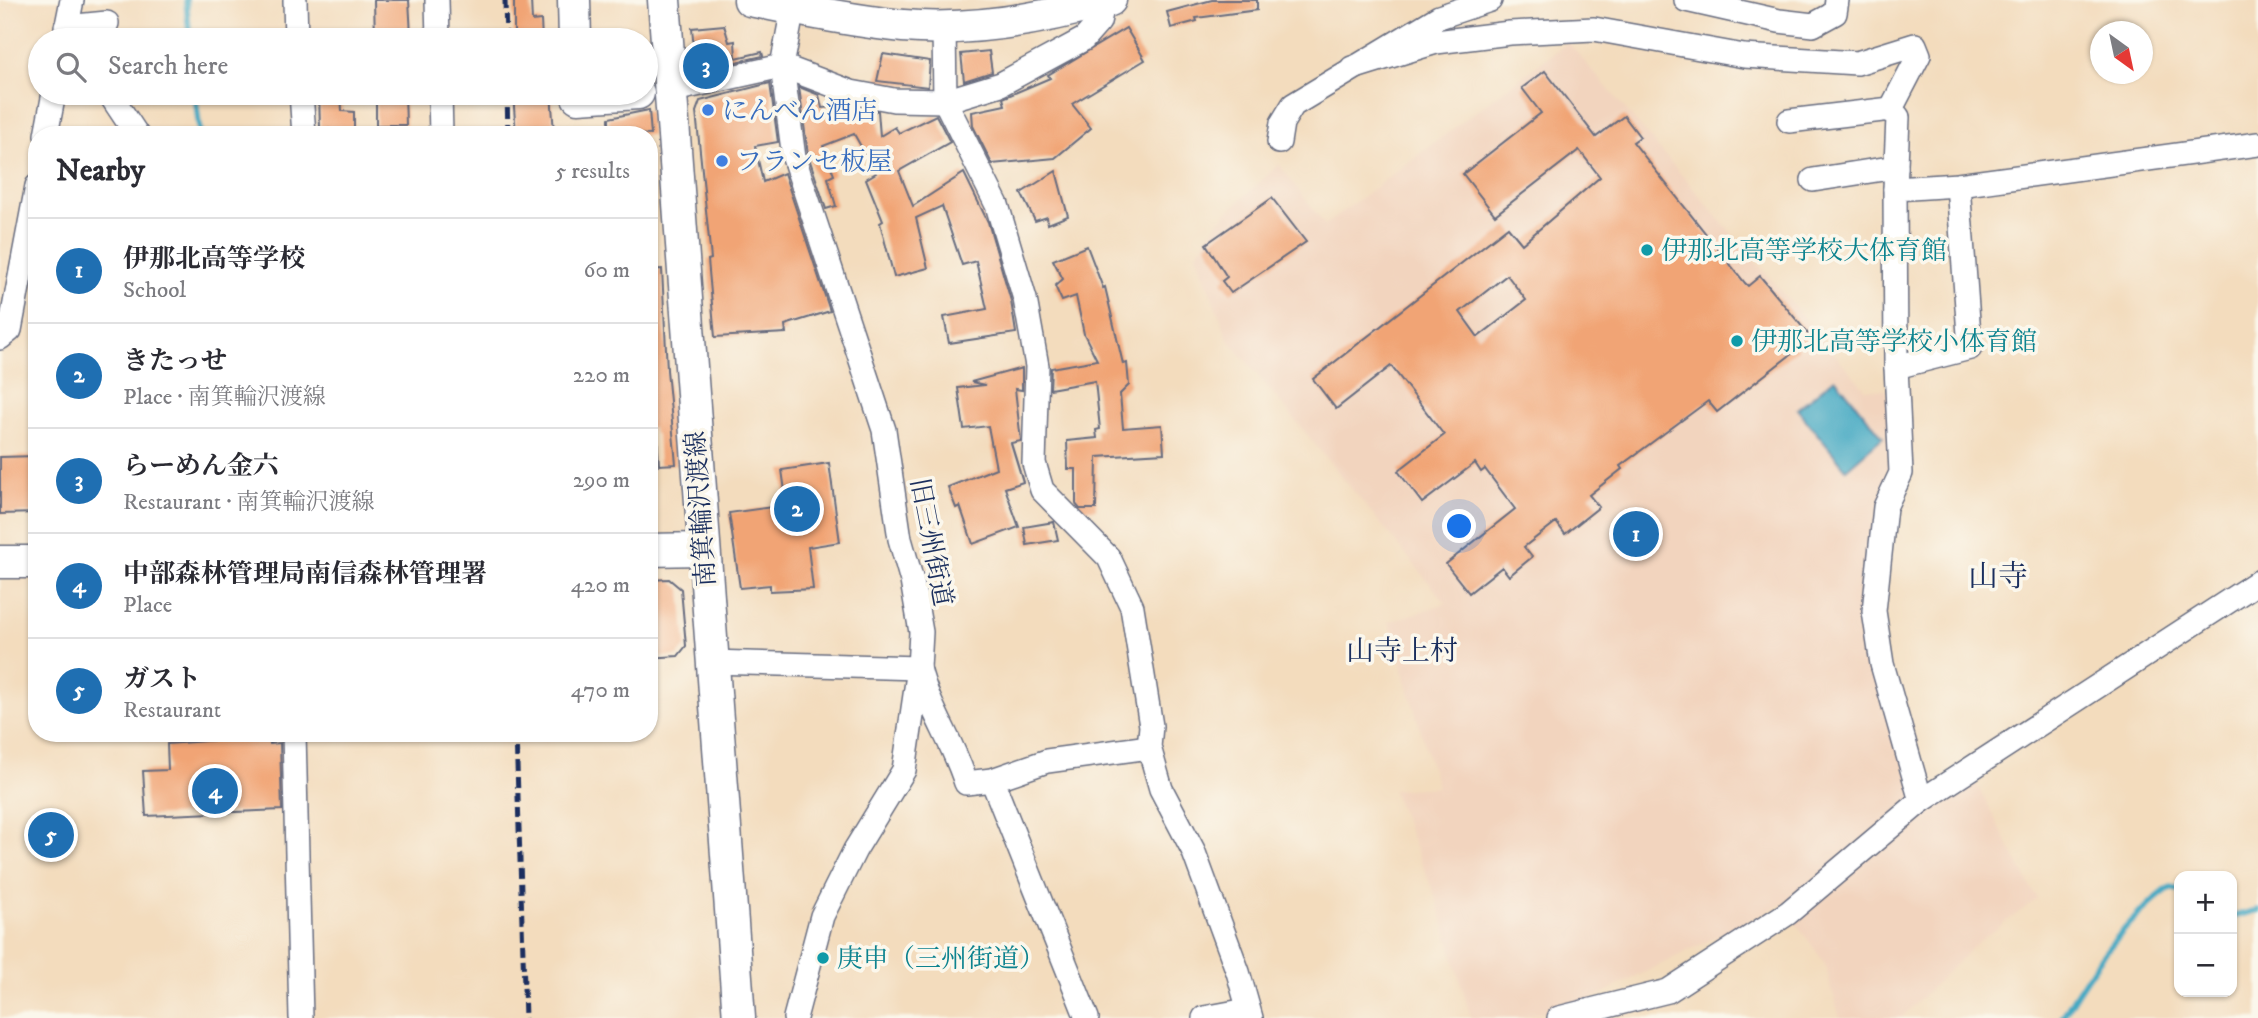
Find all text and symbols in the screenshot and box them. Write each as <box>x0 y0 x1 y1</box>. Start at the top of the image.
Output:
north arrow <box>2090 21 2153 84</box>
search box <box>28 28 658 105</box>
pin: 3 <box>683 40 729 92</box>
icon: search <box>52 48 90 86</box>
text: Search here <box>108 50 228 83</box>
place label: にんべん酒店 <box>722 95 877 128</box>
marker: にんべん酒店 <box>700 102 716 118</box>
place label: フランセ板屋 <box>736 146 892 179</box>
text: Nearby <box>56 153 145 190</box>
marker: フランセ板屋 <box>714 153 730 169</box>
text: 5 results <box>555 157 630 186</box>
place label: 伊那北高等学校大体育館 <box>1661 235 1947 268</box>
marker: 伊那北高等学校大体育館 <box>1639 242 1655 258</box>
text: 伊那北高等学校 <box>123 243 305 276</box>
text: 1 <box>75 256 83 285</box>
text: 60 m <box>583 256 630 285</box>
text: School <box>123 276 186 305</box>
place label: 伊那北高等学校小体育館 <box>1751 326 2037 359</box>
marker: 伊那北高等学校小体育館 <box>1729 333 1745 349</box>
text: きたっせ <box>123 345 227 378</box>
text: 2 <box>73 361 85 390</box>
text: 220 m <box>573 361 630 390</box>
text: Place · 南箕輪沢渡線 <box>123 383 326 412</box>
street label: 南箕輪沢渡線 <box>680 430 723 588</box>
text: らーめん金六 <box>123 450 279 483</box>
text: 3 <box>75 466 83 495</box>
text: 290 m <box>573 466 630 495</box>
street label: 旧三州街道 <box>902 475 959 609</box>
pin: 2 <box>774 483 820 535</box>
text: Restaurant · 南箕輪沢渡線 <box>123 488 375 517</box>
pin: 1 <box>1613 508 1659 560</box>
your location <box>1442 509 1476 543</box>
text: 中部森林管理局南信森林管理署 <box>123 558 487 591</box>
district label: 山寺 <box>1968 559 2028 596</box>
text: 4 <box>72 571 86 600</box>
text: 420 m <box>571 571 630 600</box>
text: Place <box>123 591 172 620</box>
district label: 山寺上村 <box>1346 634 1458 669</box>
text: ガスト <box>123 663 201 696</box>
text: 5 <box>73 676 85 705</box>
text: 470 m <box>571 676 630 705</box>
text: Restaurant <box>123 696 221 725</box>
pin: 4 <box>192 765 238 817</box>
pin: 5 <box>28 809 74 861</box>
map controls <box>2174 871 2237 997</box>
button: + <box>2174 871 2237 934</box>
button: − <box>2174 934 2237 997</box>
place label: 庚申（三州街道） <box>837 943 1045 976</box>
marker: 庚申（三州街道） <box>815 950 831 966</box>

